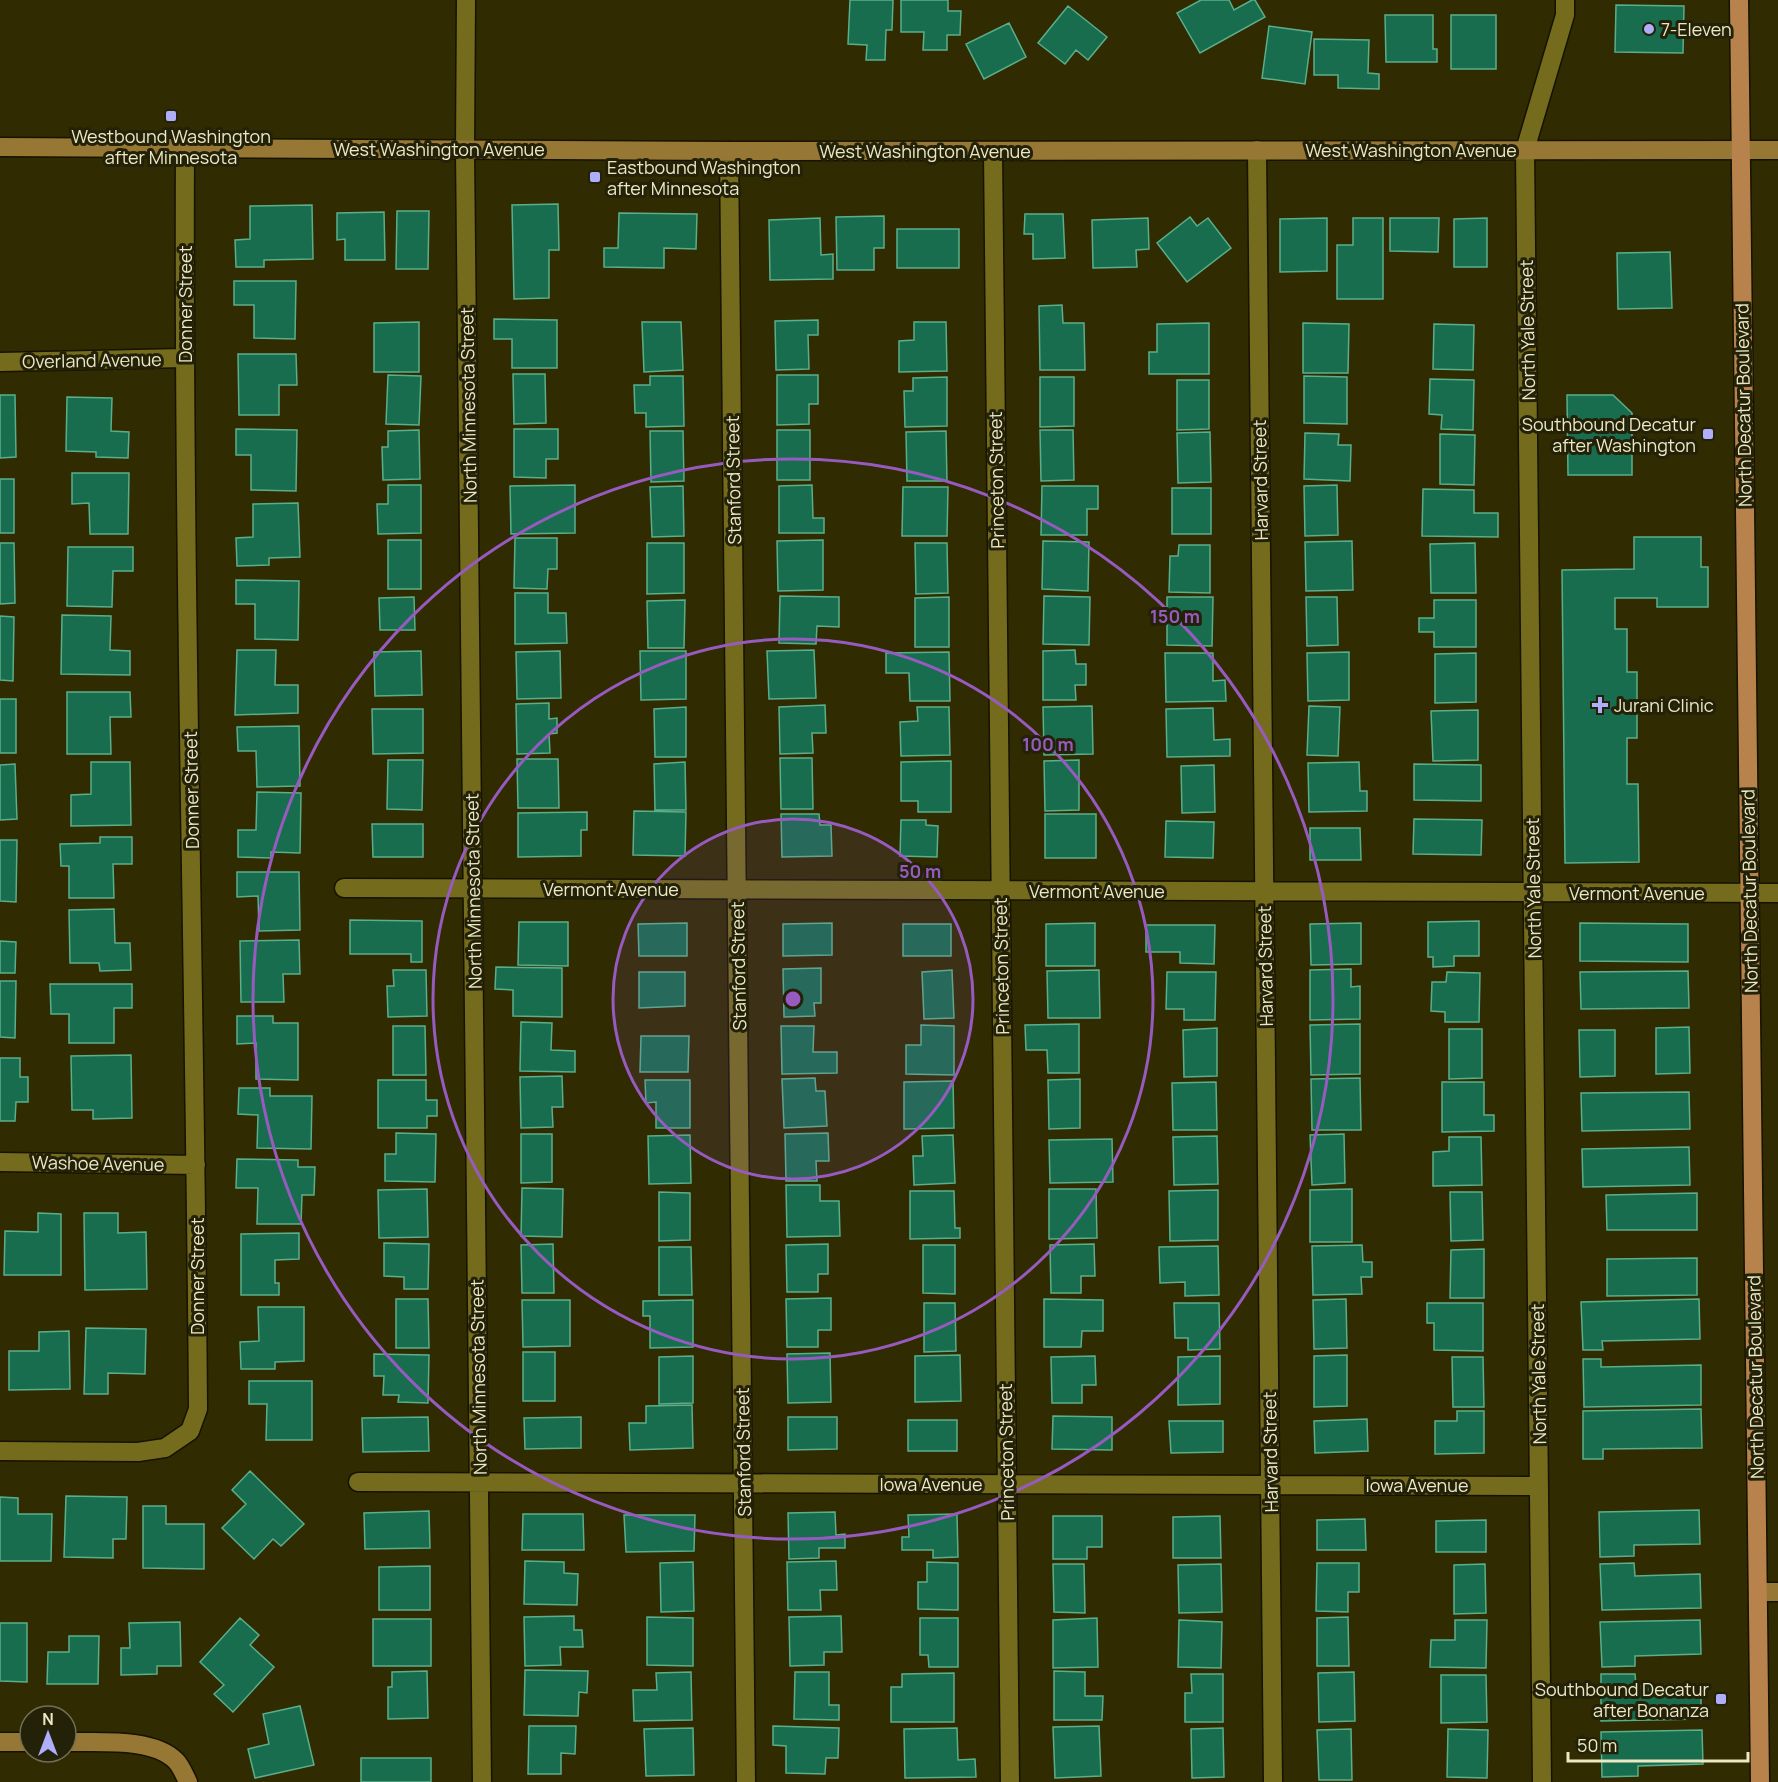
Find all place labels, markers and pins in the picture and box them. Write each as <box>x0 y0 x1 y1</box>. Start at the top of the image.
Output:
place label: 7-Eleven <box>1661 17 1732 41</box>
marker: 7-Eleven <box>1642 22 1656 36</box>
marker: Westbound Washington after Minnesota <box>164 109 178 123</box>
place label: Westbound Washington after Minnesota <box>71 124 271 169</box>
place label: Eastbound Washington after Minnesota <box>607 155 801 200</box>
marker: Eastbound Washington after Minnesota <box>588 170 602 184</box>
place label: Southbound Decatur after Washington <box>1522 412 1697 457</box>
marker: Southbound Decatur after Washington <box>1701 427 1715 441</box>
place label: Jurani Clinic <box>1614 693 1714 717</box>
marker: Jurani Clinic <box>1591 696 1609 714</box>
centre of rings <box>783 989 803 1009</box>
place label: Southbound Decatur after Bonanza <box>1535 1677 1710 1722</box>
marker: Southbound Decatur after Bonanza <box>1714 1692 1728 1706</box>

